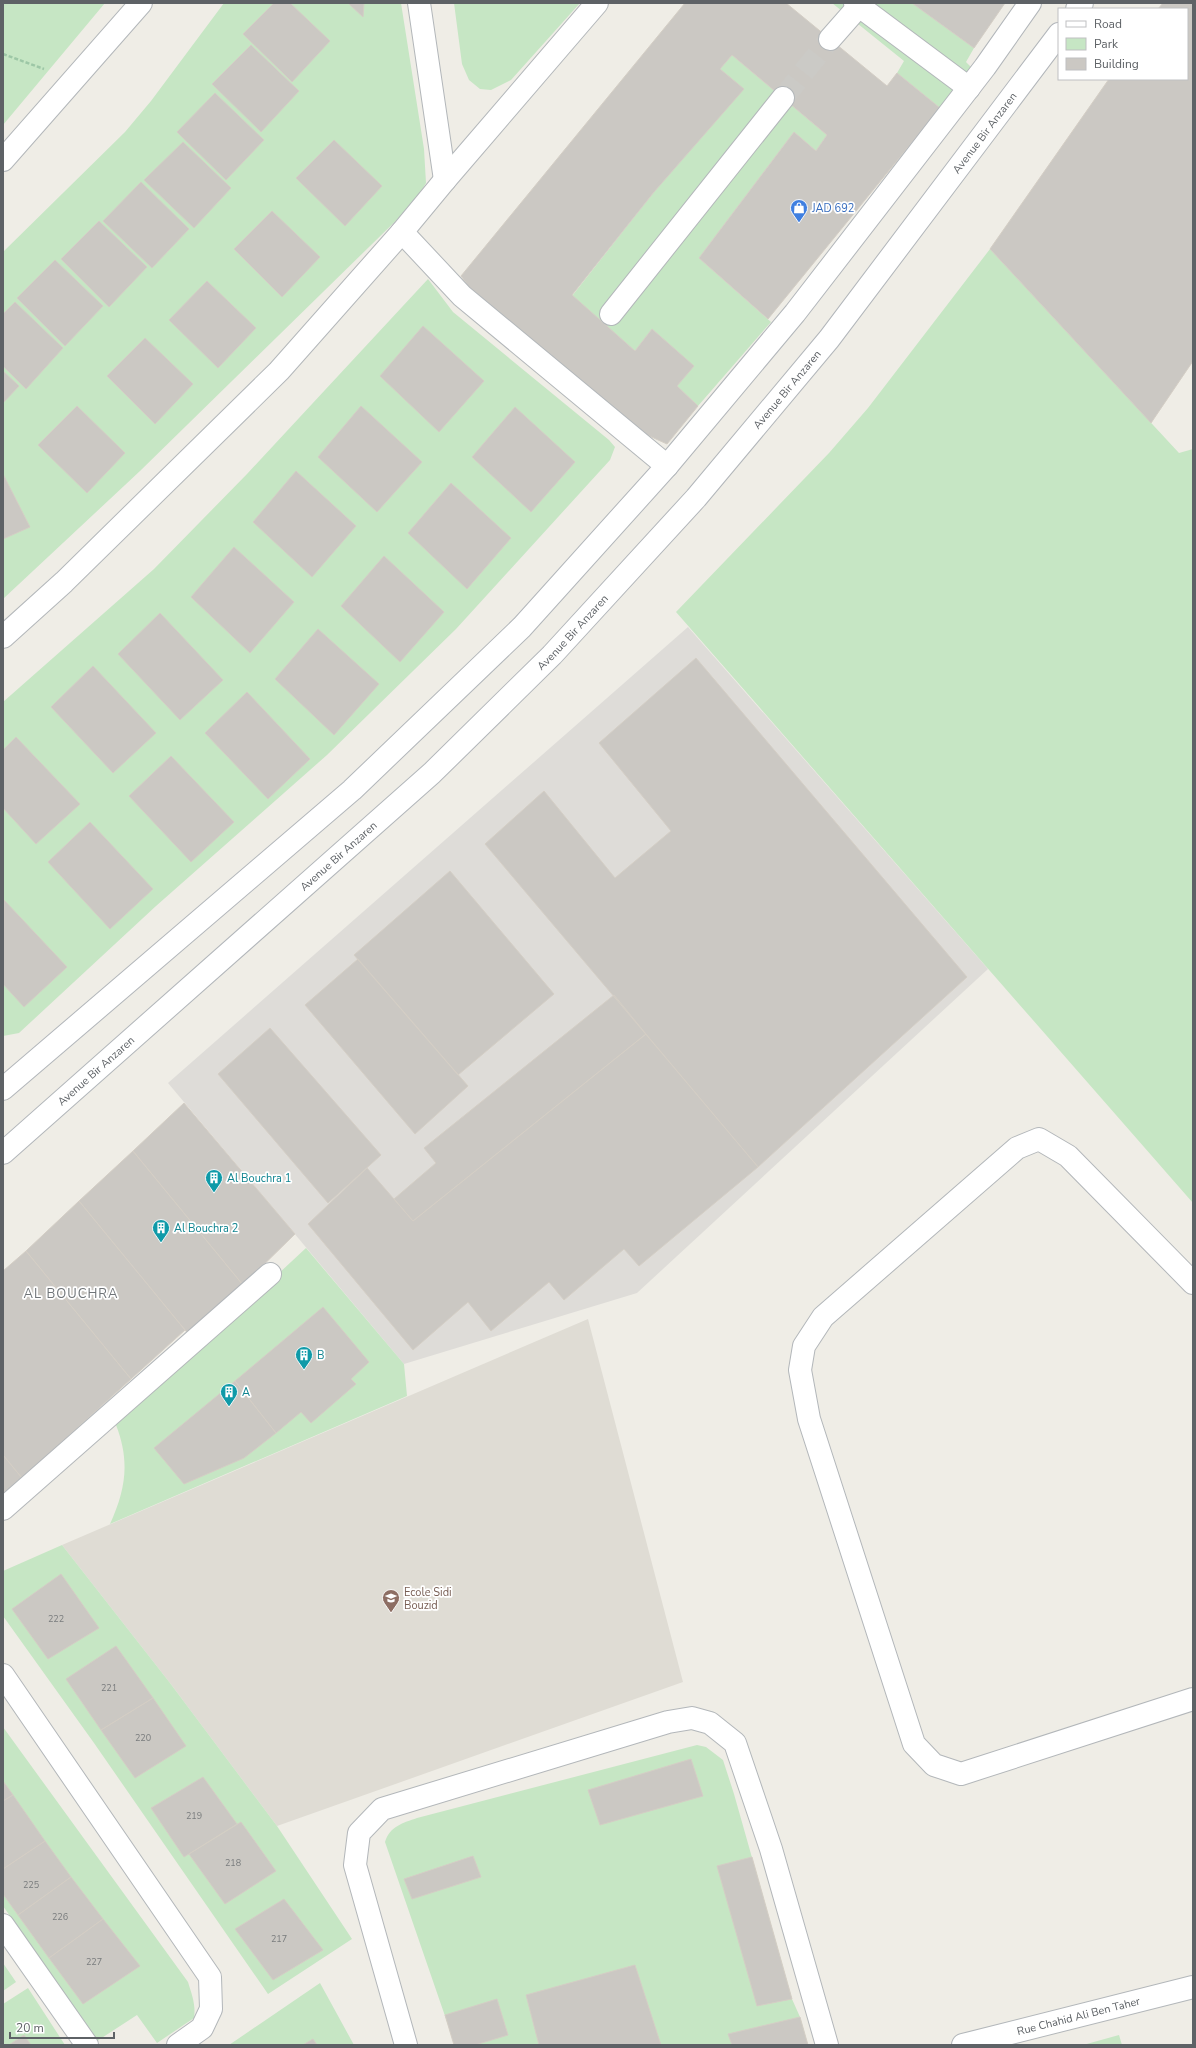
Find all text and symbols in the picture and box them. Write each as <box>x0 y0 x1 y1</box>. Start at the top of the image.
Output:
legend <box>1058 8 1188 80</box>
text: Road <box>1094 16 1122 32</box>
text: Park <box>1094 36 1119 52</box>
text: Building <box>1094 56 1139 72</box>
street label: Avenue Bir Anzaren <box>949 89 1020 177</box>
shop icon: JAD 692 <box>789 198 809 223</box>
place label: JAD 692 <box>811 201 854 216</box>
street label: Avenue Bir Anzaren <box>750 347 824 432</box>
street label: Avenue Bir Anzaren <box>534 591 611 673</box>
street label: Avenue Bir Anzaren <box>297 818 380 894</box>
street label: Avenue Bir Anzaren <box>54 1033 138 1109</box>
building icon: Al Bouchra 1 <box>204 1168 224 1193</box>
place label: Al Bouchra 1 <box>227 1171 291 1186</box>
building icon: Al Bouchra 2 <box>151 1218 171 1243</box>
place label: Al Bouchra 2 <box>174 1221 238 1236</box>
district label: AL BOUCHRA <box>24 1285 118 1303</box>
building icon: B <box>294 1345 314 1370</box>
place label: B <box>317 1348 324 1363</box>
building icon: A <box>219 1382 239 1407</box>
place label: A <box>242 1385 250 1400</box>
place label: Ecole Sidi Bouzid <box>404 1585 452 1613</box>
school or university icon: Ecole Sidi Bouzid <box>381 1588 401 1613</box>
house number: 222 <box>48 1613 64 1625</box>
house number: 221 <box>101 1682 117 1694</box>
house number: 220 <box>135 1732 151 1744</box>
house number: 219 <box>186 1810 202 1822</box>
house number: 218 <box>225 1857 241 1869</box>
house number: 225 <box>23 1879 39 1891</box>
house number: 226 <box>52 1911 68 1923</box>
house number: 217 <box>271 1933 287 1945</box>
house number: 227 <box>86 1956 102 1968</box>
street label: Rue Chahid Ali Ben Taher <box>1015 1993 1142 2039</box>
scale bar <box>10 2014 114 2040</box>
text: 20 m <box>16 2020 44 2036</box>

